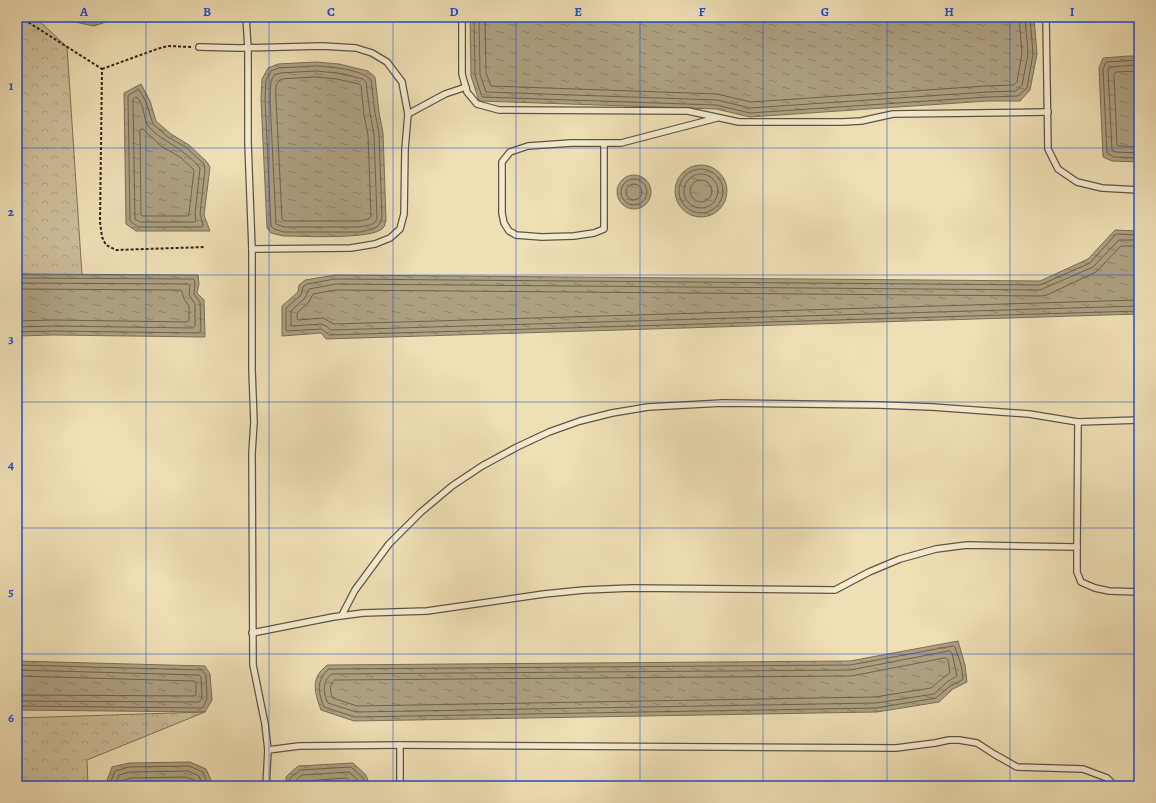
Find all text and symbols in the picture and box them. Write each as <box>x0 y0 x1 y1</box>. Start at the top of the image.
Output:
text: A <box>79 3 89 20</box>
text: B <box>203 3 211 20</box>
text: C <box>327 3 335 20</box>
text: D <box>449 3 459 20</box>
text: E <box>574 3 582 20</box>
text: F <box>699 3 706 20</box>
text: G <box>821 3 829 20</box>
text: H <box>944 3 954 20</box>
text: I <box>1070 3 1075 20</box>
text: 1 <box>9 77 14 94</box>
text: 2 <box>8 203 15 220</box>
text: 3 <box>8 330 14 347</box>
text: 4 <box>8 456 14 473</box>
text: 5 <box>8 583 14 600</box>
text: 6 <box>8 709 14 726</box>

